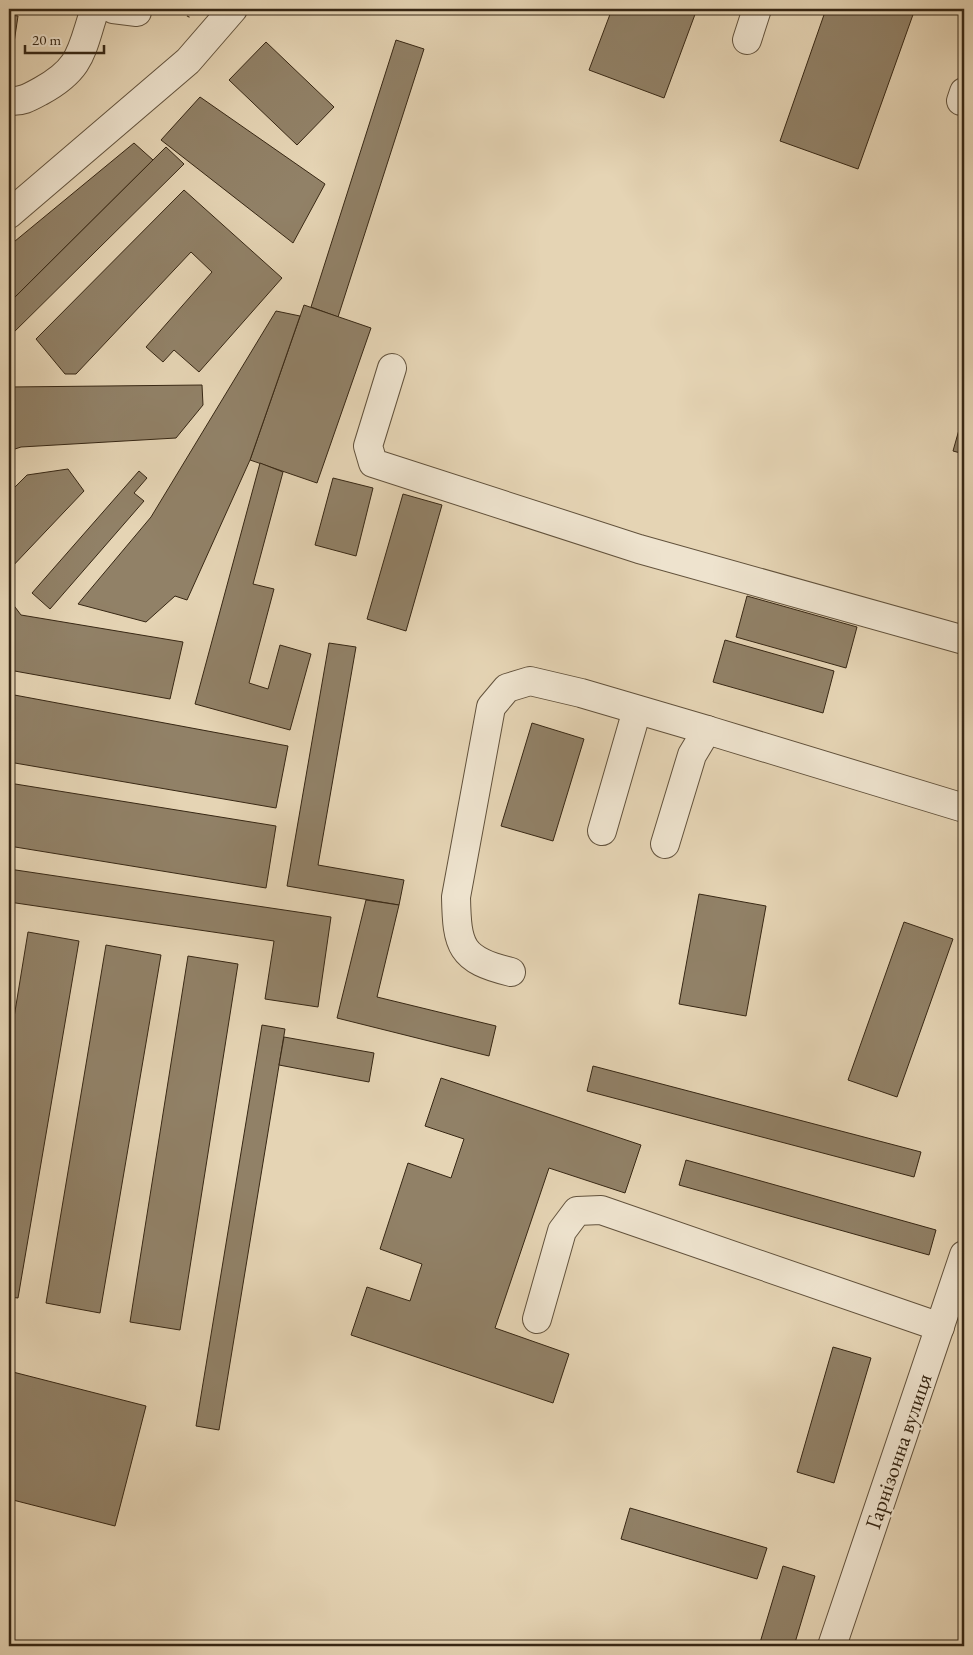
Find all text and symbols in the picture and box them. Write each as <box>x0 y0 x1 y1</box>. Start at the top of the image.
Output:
scale bar <box>25 22 104 54</box>
text: 20 m <box>32 30 61 49</box>
street label: Гарнізонна вулиця <box>858 1369 939 1533</box>

